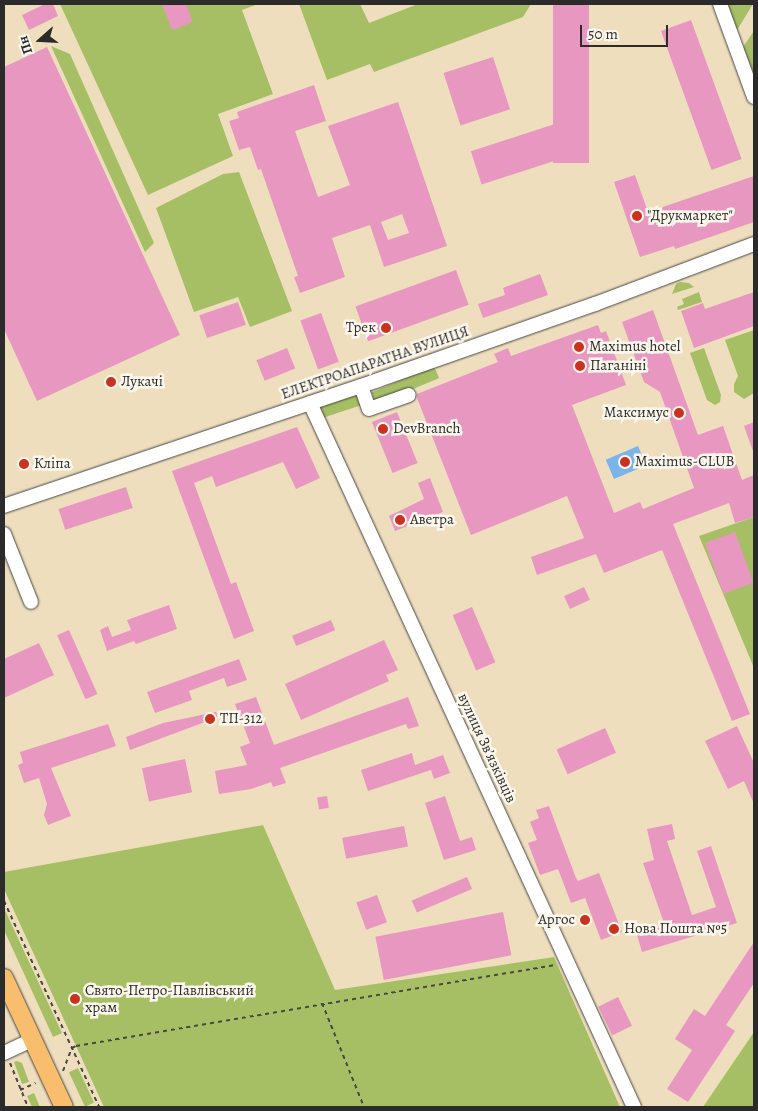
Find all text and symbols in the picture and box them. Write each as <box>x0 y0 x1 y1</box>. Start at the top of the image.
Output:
north arrow <box>15 15 65 65</box>
scale bar <box>583 15 670 47</box>
text: 50 m <box>588 24 618 44</box>
text: Пн <box>13 33 37 57</box>
place label: "Друкмаркет" <box>647 207 733 225</box>
marker: "Друкмаркет" <box>631 210 643 222</box>
place label: Трек <box>346 319 376 337</box>
street label: ЕЛЕКТРОАПАРАТНА ВУЛИЦЯ <box>279 322 471 404</box>
marker: Трек <box>380 322 392 334</box>
place label: Maximus hotel <box>589 338 680 356</box>
marker: Maximus hotel <box>573 341 585 353</box>
place label: Паганіні <box>590 357 646 375</box>
marker: Паганіні <box>574 360 586 372</box>
place label: Лукачі <box>121 373 163 391</box>
marker: Лукачі <box>105 376 117 388</box>
place label: Максимус <box>604 404 669 422</box>
marker: Максимус <box>673 407 685 419</box>
place label: DevBranch <box>393 420 460 438</box>
marker: DevBranch <box>377 423 389 435</box>
place label: Maximus-CLUB <box>635 453 734 471</box>
place label: Кліпа <box>34 455 71 473</box>
marker: Maximus-CLUB <box>619 456 631 468</box>
marker: Кліпа <box>18 458 30 470</box>
place label: Аветра <box>410 511 454 529</box>
marker: Аветра <box>394 514 406 526</box>
street label: вулиця Звʼязківців <box>454 690 520 806</box>
place label: ТП-312 <box>220 710 263 728</box>
marker: ТП-312 <box>204 713 216 725</box>
place label: Аргос <box>538 911 575 929</box>
marker: Аргос <box>579 914 591 926</box>
place label: Нова Пошта №5 <box>624 920 727 938</box>
marker: Нова Пошта №5 <box>608 923 620 935</box>
place label: Свято-Петро-Павлівський храм <box>85 981 254 1016</box>
marker: Свято-Петро-Павлівський храм <box>69 993 81 1005</box>

